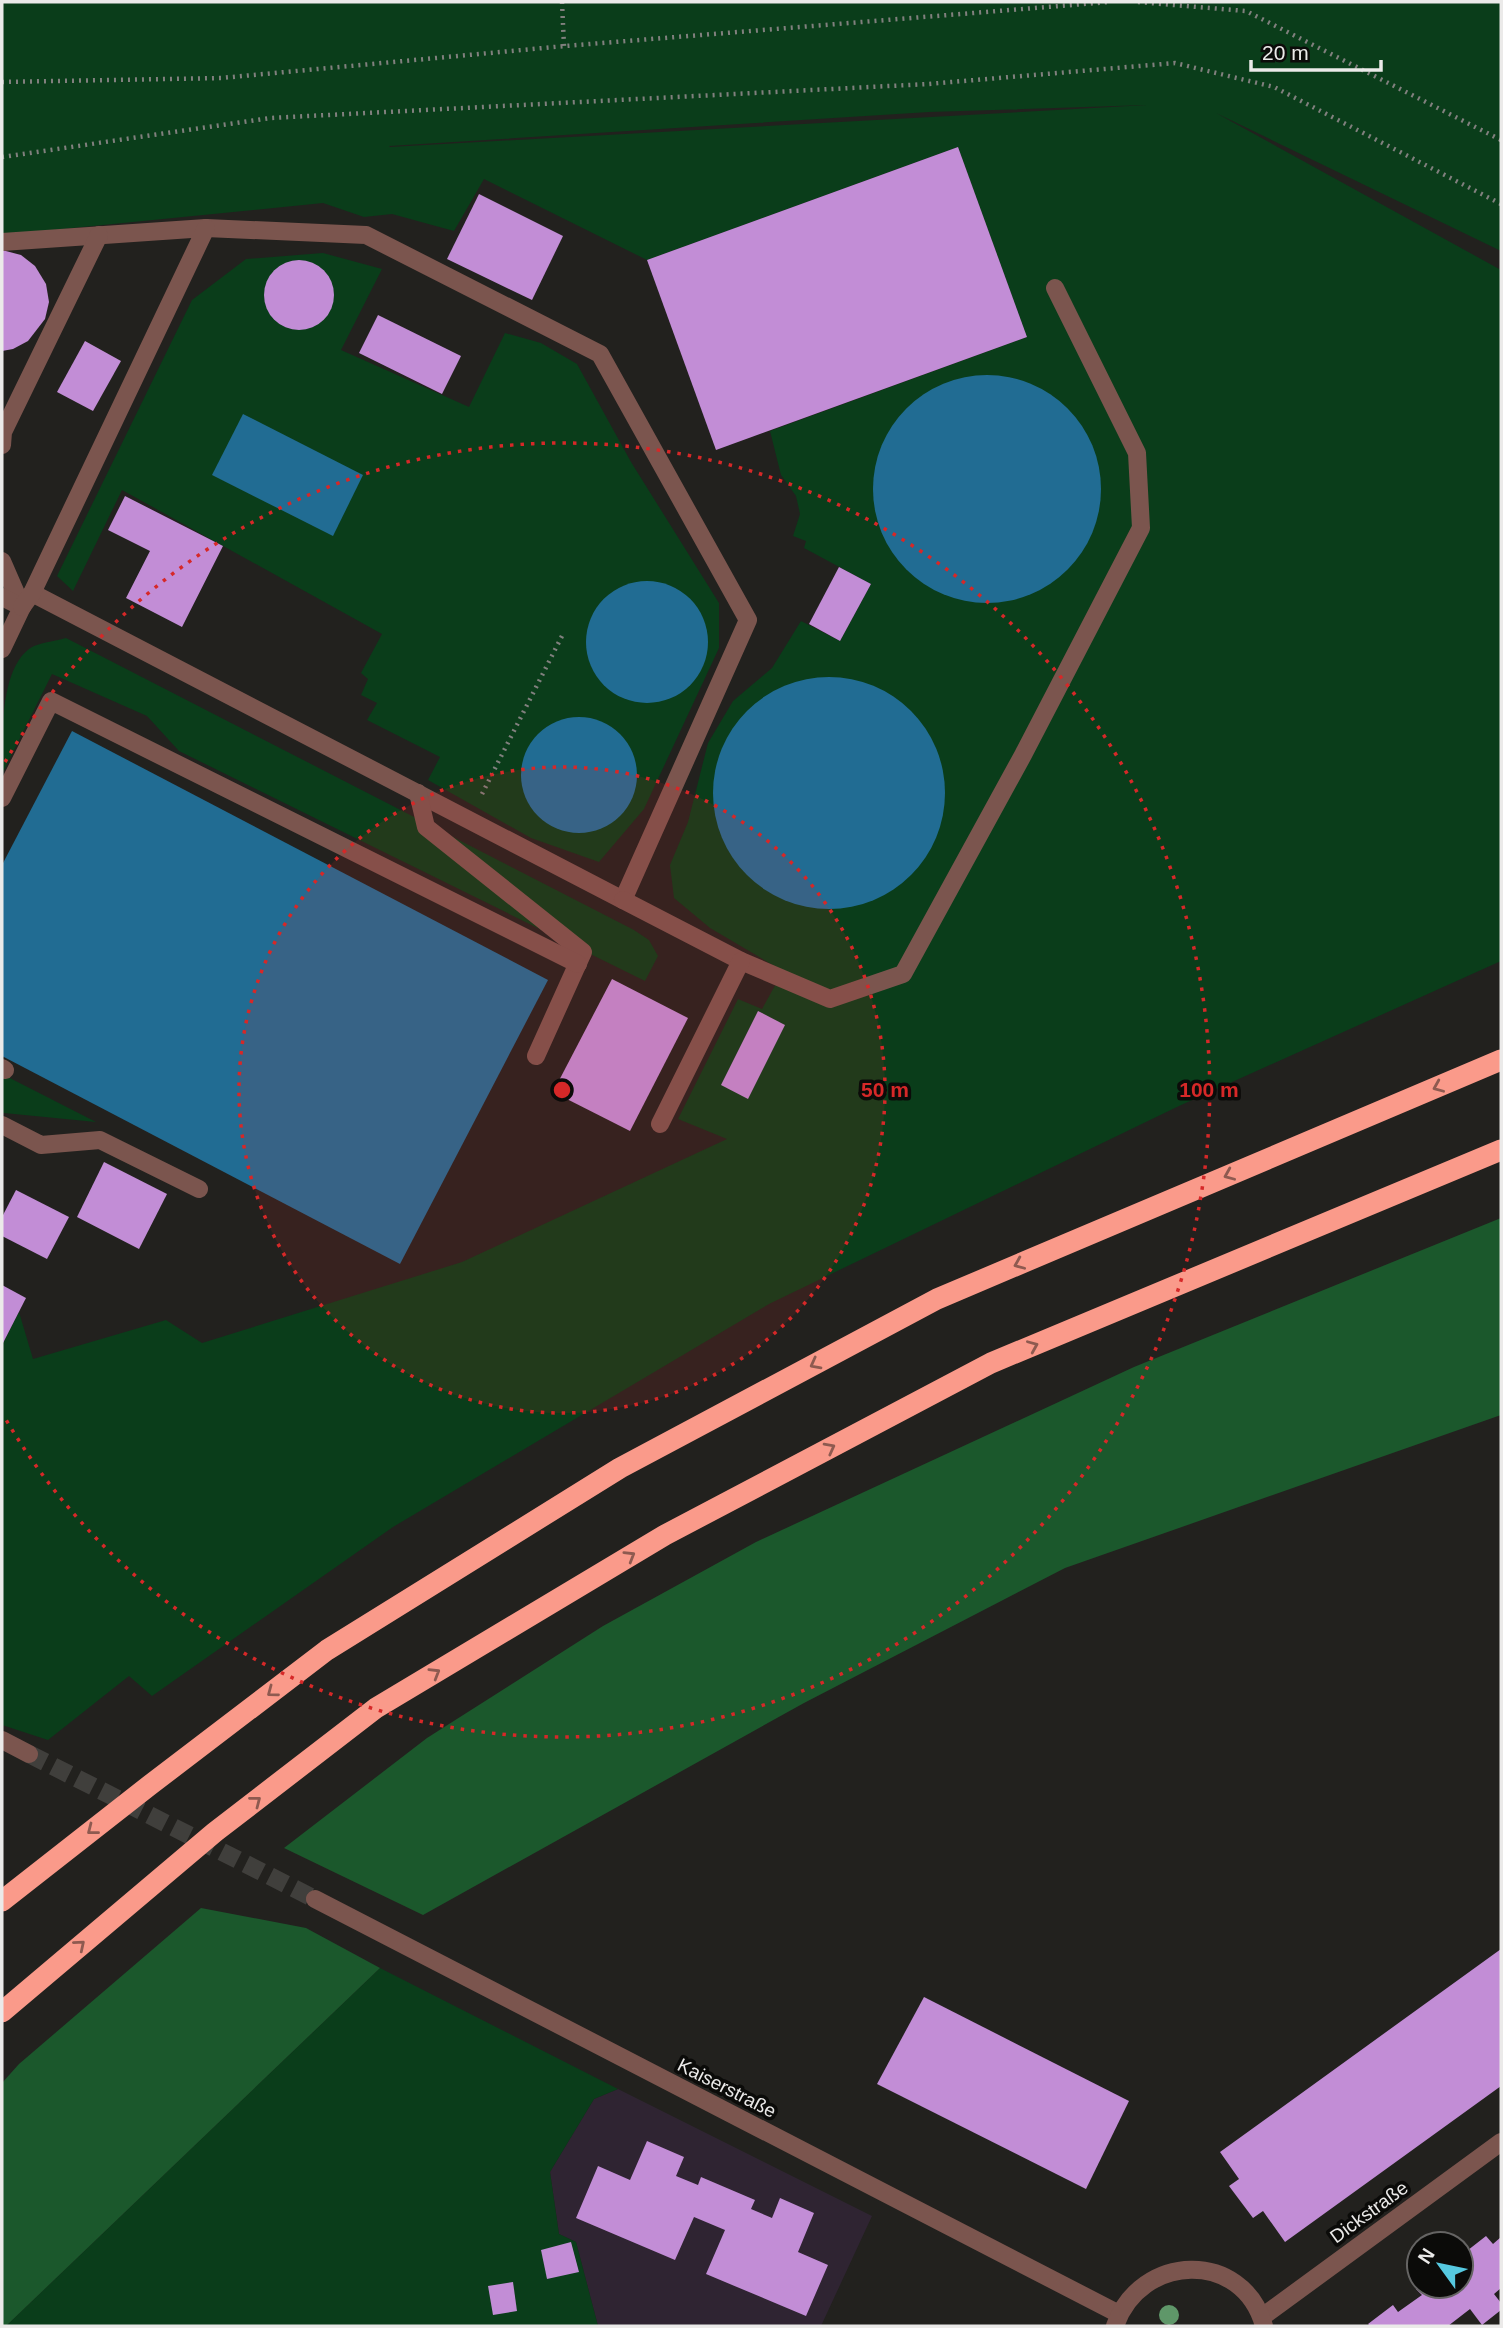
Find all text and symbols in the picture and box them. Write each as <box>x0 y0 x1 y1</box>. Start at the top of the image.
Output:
scale bar <box>1251 28 1380 72</box>
text: 20 m <box>1262 41 1309 64</box>
centre of rings <box>550 1078 574 1102</box>
text: 50 m <box>861 1078 909 1101</box>
text: 100 m <box>1179 1078 1239 1101</box>
one-way arrow <box>1433 1079 1446 1093</box>
one-way arrow <box>1223 1167 1235 1181</box>
one-way arrow <box>1014 1256 1026 1270</box>
one-way arrow <box>1027 1340 1039 1354</box>
one-way arrow <box>810 1355 822 1369</box>
one-way arrow <box>823 1443 835 1456</box>
one-way arrow <box>623 1551 636 1564</box>
one-way arrow <box>427 1668 440 1681</box>
one-way arrow <box>268 1683 280 1696</box>
one-way arrow <box>248 1796 260 1809</box>
one-way arrow <box>87 1822 99 1835</box>
one-way arrow <box>71 1941 84 1953</box>
street label: Kaiserstraße <box>674 2054 780 2122</box>
street label: Dickstraße <box>1326 2177 1412 2247</box>
north arrow <box>1405 2230 1475 2300</box>
text: N <box>1414 2245 1439 2267</box>

